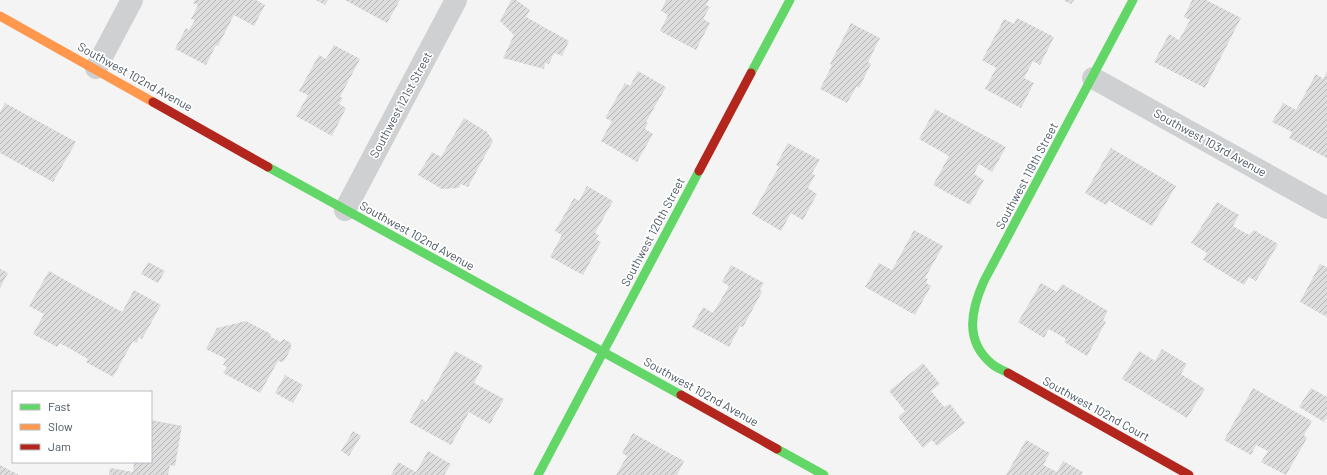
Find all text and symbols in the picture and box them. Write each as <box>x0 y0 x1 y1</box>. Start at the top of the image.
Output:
street label: Southwest 102nd Avenue <box>76 39 195 113</box>
street label: Southwest 121st Street <box>366 49 434 160</box>
street label: Southwest 103rd Avenue <box>1152 105 1269 179</box>
street label: Southwest 119th Street <box>992 120 1060 231</box>
street label: Southwest 120th Street <box>617 175 687 288</box>
street label: Southwest 102nd Avenue <box>358 198 477 272</box>
street label: Southwest 102nd Avenue <box>642 354 761 428</box>
street label: Southwest 102nd Court <box>1041 373 1152 443</box>
legend <box>12 391 152 463</box>
text: Fast <box>48 399 71 413</box>
text: Slow <box>48 419 73 433</box>
text: Jam <box>48 439 71 453</box>

